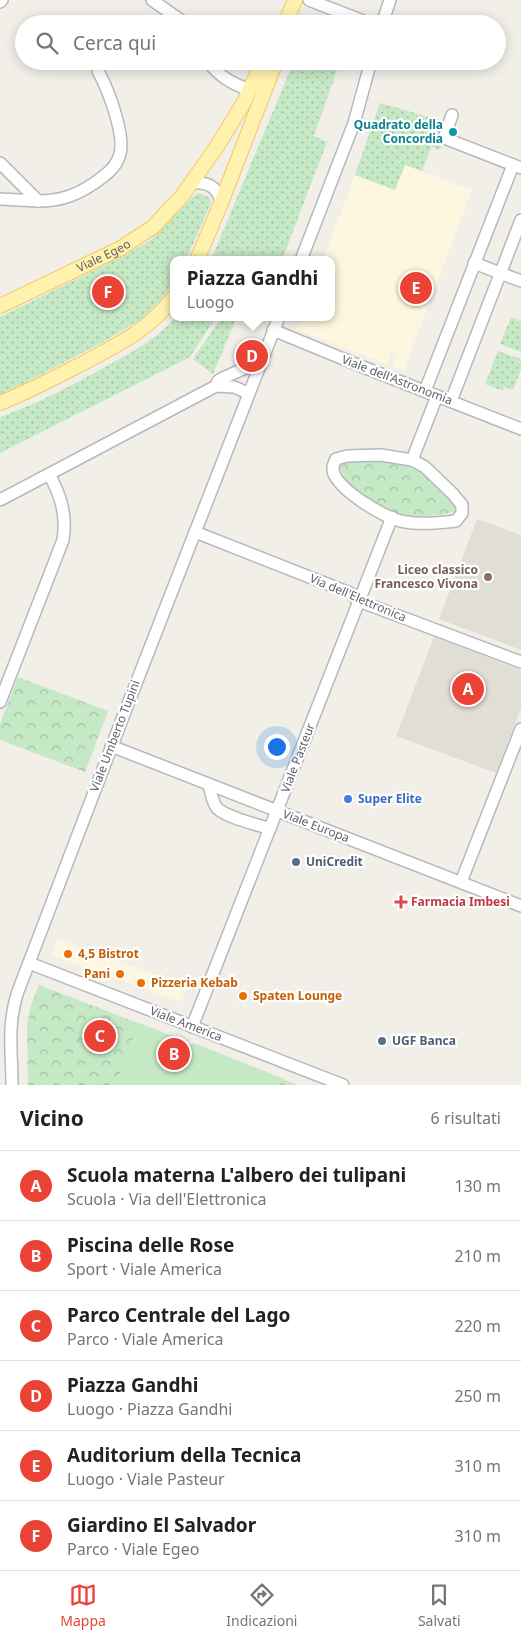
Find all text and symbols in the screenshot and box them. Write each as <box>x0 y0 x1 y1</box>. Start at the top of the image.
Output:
search box <box>15 15 506 70</box>
icon: search <box>33 29 61 57</box>
text: Cerca qui <box>73 30 156 56</box>
place label: Quadrato della Concordia <box>354 116 443 147</box>
marker: Quadrato della Concordia <box>447 126 459 138</box>
street label: Viale Egeo <box>74 235 134 276</box>
popup <box>170 256 335 321</box>
text: Piazza Gandhi <box>187 265 318 291</box>
pin: E <box>400 269 432 307</box>
pin: F <box>92 273 124 311</box>
text: Luogo <box>187 291 234 313</box>
pin: D <box>236 337 268 375</box>
street label: Viale dell'Astronomia <box>339 351 455 409</box>
place label: Liceo classico Francesco Vivona <box>374 561 478 592</box>
street label: Via dell'Elettronica <box>307 570 409 626</box>
marker: Liceo classico Francesco Vivona <box>482 571 494 583</box>
pin: A <box>452 670 484 708</box>
street label: Viale Umberto Tupini <box>85 678 144 794</box>
street label: Viale Pasteur <box>276 721 319 795</box>
your location <box>264 734 290 760</box>
place label: Super Elite <box>358 790 422 807</box>
marker: Super Elite <box>342 793 354 805</box>
street label: Viale Europa <box>280 805 352 846</box>
place label: UniCredit <box>306 853 363 870</box>
marker: UniCredit <box>290 856 302 868</box>
place label: Farmacia Imbesi <box>411 893 510 910</box>
marker: Farmacia Imbesi <box>395 896 407 908</box>
place label: 4,5 Bistrot <box>78 945 139 962</box>
marker: 4,5 Bistrot <box>62 948 74 960</box>
place label: Pani <box>84 965 110 982</box>
marker: Pani <box>114 968 126 980</box>
place label: Pizzeria Kebab <box>151 974 238 991</box>
marker: Pizzeria Kebab <box>135 977 147 989</box>
place label: Spaten Lounge <box>253 987 342 1004</box>
marker: Spaten Lounge <box>237 990 249 1002</box>
street label: Viale America <box>148 1002 225 1045</box>
pin: C <box>84 1017 116 1055</box>
place label: UGF Banca <box>392 1032 456 1049</box>
pin: B <box>158 1035 190 1073</box>
marker: UGF Banca <box>376 1035 388 1047</box>
text: Vicino <box>20 1104 84 1132</box>
text: 6 risultati <box>431 1107 501 1129</box>
text: Scuola materna L'albero dei tulipani <box>67 1162 406 1188</box>
text: A <box>30 1175 42 1197</box>
text: 130 m <box>454 1175 501 1197</box>
text: Scuola · Via dell'Elettronica <box>67 1188 267 1210</box>
text: Piscina delle Rose <box>67 1232 234 1258</box>
text: B <box>31 1245 41 1267</box>
text: 210 m <box>454 1245 501 1267</box>
text: Sport · Viale America <box>67 1258 222 1280</box>
text: Parco Centrale del Lago <box>67 1302 290 1328</box>
text: C <box>31 1315 41 1337</box>
text: 220 m <box>454 1315 501 1337</box>
text: Parco · Viale America <box>67 1328 224 1350</box>
text: Piazza Gandhi <box>67 1372 198 1398</box>
text: D <box>30 1385 42 1407</box>
text: 250 m <box>454 1385 501 1407</box>
text: Luogo · Piazza Gandhi <box>67 1398 232 1420</box>
text: Auditorium della Tecnica <box>67 1442 301 1468</box>
text: E <box>32 1455 40 1477</box>
text: 310 m <box>454 1455 501 1477</box>
text: Luogo · Viale Pasteur <box>67 1468 225 1490</box>
text: Giardino El Salvador <box>67 1512 256 1538</box>
text: F <box>32 1525 40 1547</box>
text: 310 m <box>454 1525 501 1547</box>
text: Parco · Viale Egeo <box>67 1538 199 1560</box>
tab: Mappa <box>60 1581 106 1630</box>
tab: Indicazioni <box>226 1581 297 1630</box>
tab: Salvati <box>418 1581 461 1630</box>

